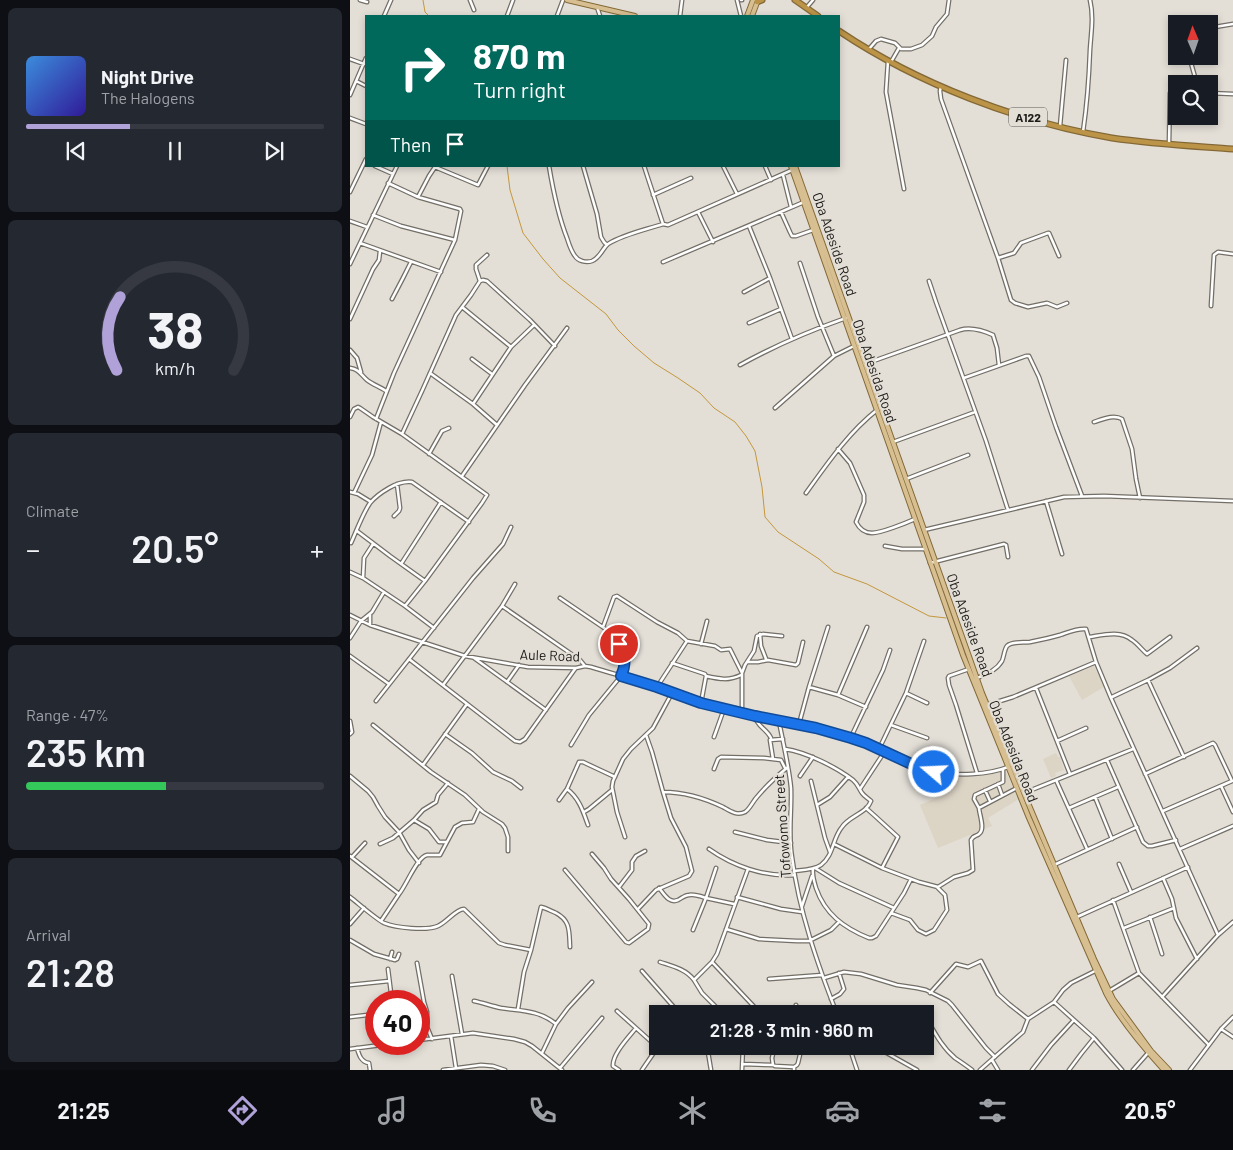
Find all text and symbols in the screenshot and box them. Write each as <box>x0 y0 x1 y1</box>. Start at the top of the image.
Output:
north arrow <box>1168 15 1218 65</box>
map controls <box>1168 15 1218 125</box>
text: 870 m <box>473 34 565 76</box>
icon: right <box>390 35 455 100</box>
text: Night Drive <box>101 65 194 88</box>
button: search <box>1168 75 1218 125</box>
text: Turn right <box>473 76 566 102</box>
text: The Halogens <box>101 88 195 107</box>
road number: A122 <box>1009 108 1047 126</box>
icon: arrive <box>441 130 469 158</box>
text: Then <box>390 133 431 156</box>
icon: previous <box>62 137 90 165</box>
icon: pause <box>161 137 189 165</box>
icon: next <box>260 137 288 165</box>
street label: Oba Adeside Road <box>809 190 861 298</box>
text: 38 <box>147 297 203 359</box>
street label: Oba Adesida Road <box>849 317 901 425</box>
text: km/h <box>155 357 195 379</box>
text: Climate <box>26 501 79 520</box>
text: 20.5° <box>131 525 219 571</box>
text: − <box>26 532 40 566</box>
text: + <box>310 532 324 566</box>
street label: Oba Adeside Road <box>943 571 997 679</box>
pin <box>598 623 640 665</box>
icon: arrive <box>605 630 633 658</box>
street label: Aule Road <box>519 645 581 665</box>
street label: Oba Adesida Road <box>986 698 1042 804</box>
text: Range · 47% <box>26 705 109 724</box>
text: 235 km <box>26 729 146 775</box>
position arrow <box>907 745 959 797</box>
street label: Tofowomo Street <box>770 774 794 878</box>
text: Arrival <box>26 925 71 944</box>
text: 21:28 <box>26 949 115 995</box>
speed limit sign: 40 <box>365 990 430 1055</box>
text: 21:28 · 3 min · 960 m <box>710 1018 873 1041</box>
icon: directions <box>225 1093 260 1128</box>
icon: music <box>375 1093 410 1128</box>
icon: phone <box>525 1093 560 1128</box>
icon: climate <box>675 1093 710 1128</box>
icon: car <box>825 1093 860 1128</box>
icon: filters <box>975 1093 1010 1128</box>
text: 21:25 <box>57 1097 110 1123</box>
text: 20.5° <box>1125 1097 1175 1123</box>

